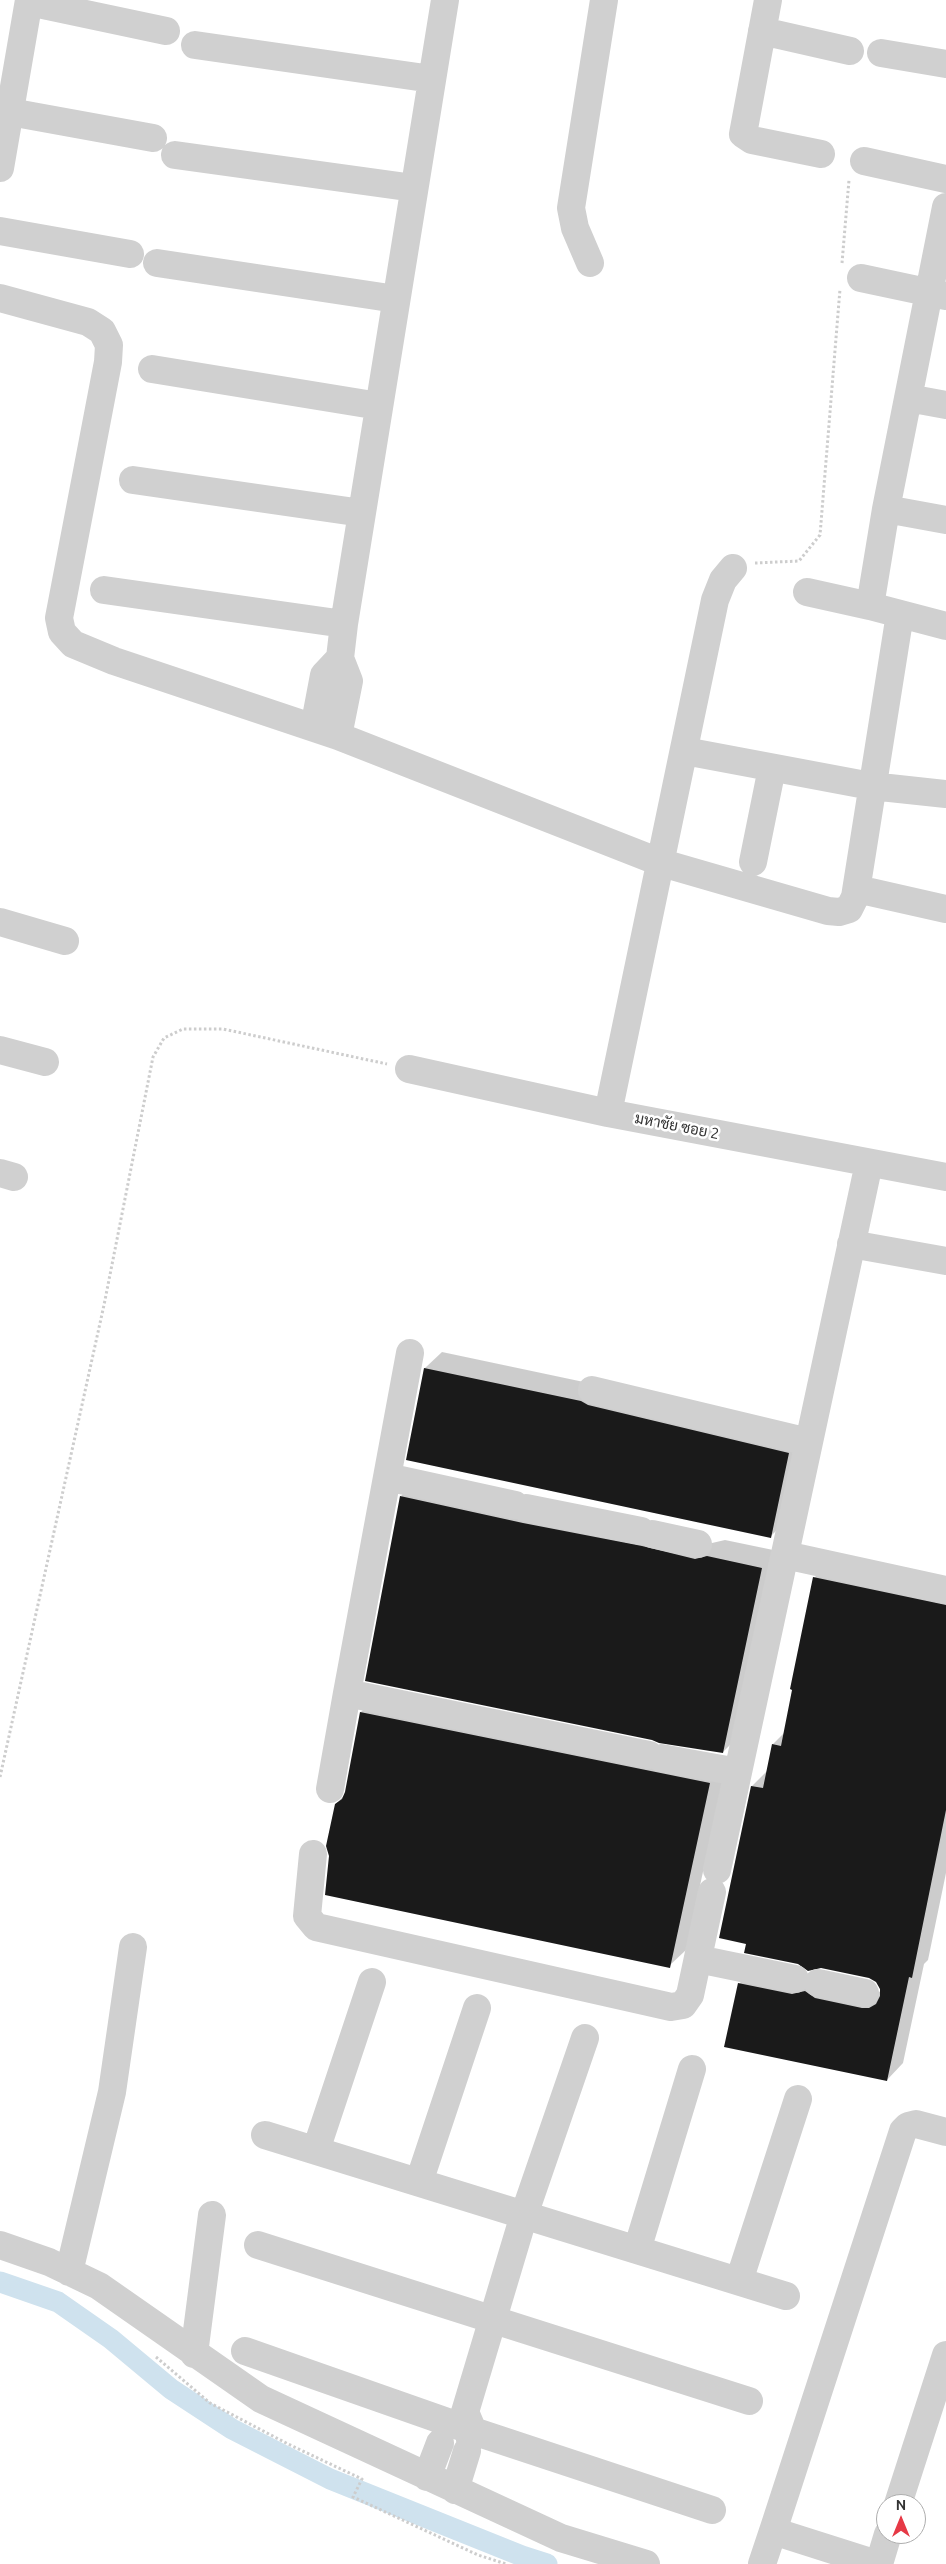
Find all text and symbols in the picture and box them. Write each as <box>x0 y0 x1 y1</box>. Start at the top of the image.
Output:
street label: มหาชัย ซอย 2 <box>633 1109 721 1143</box>
north arrow <box>876 2494 926 2544</box>
text: N <box>896 2497 906 2513</box>

